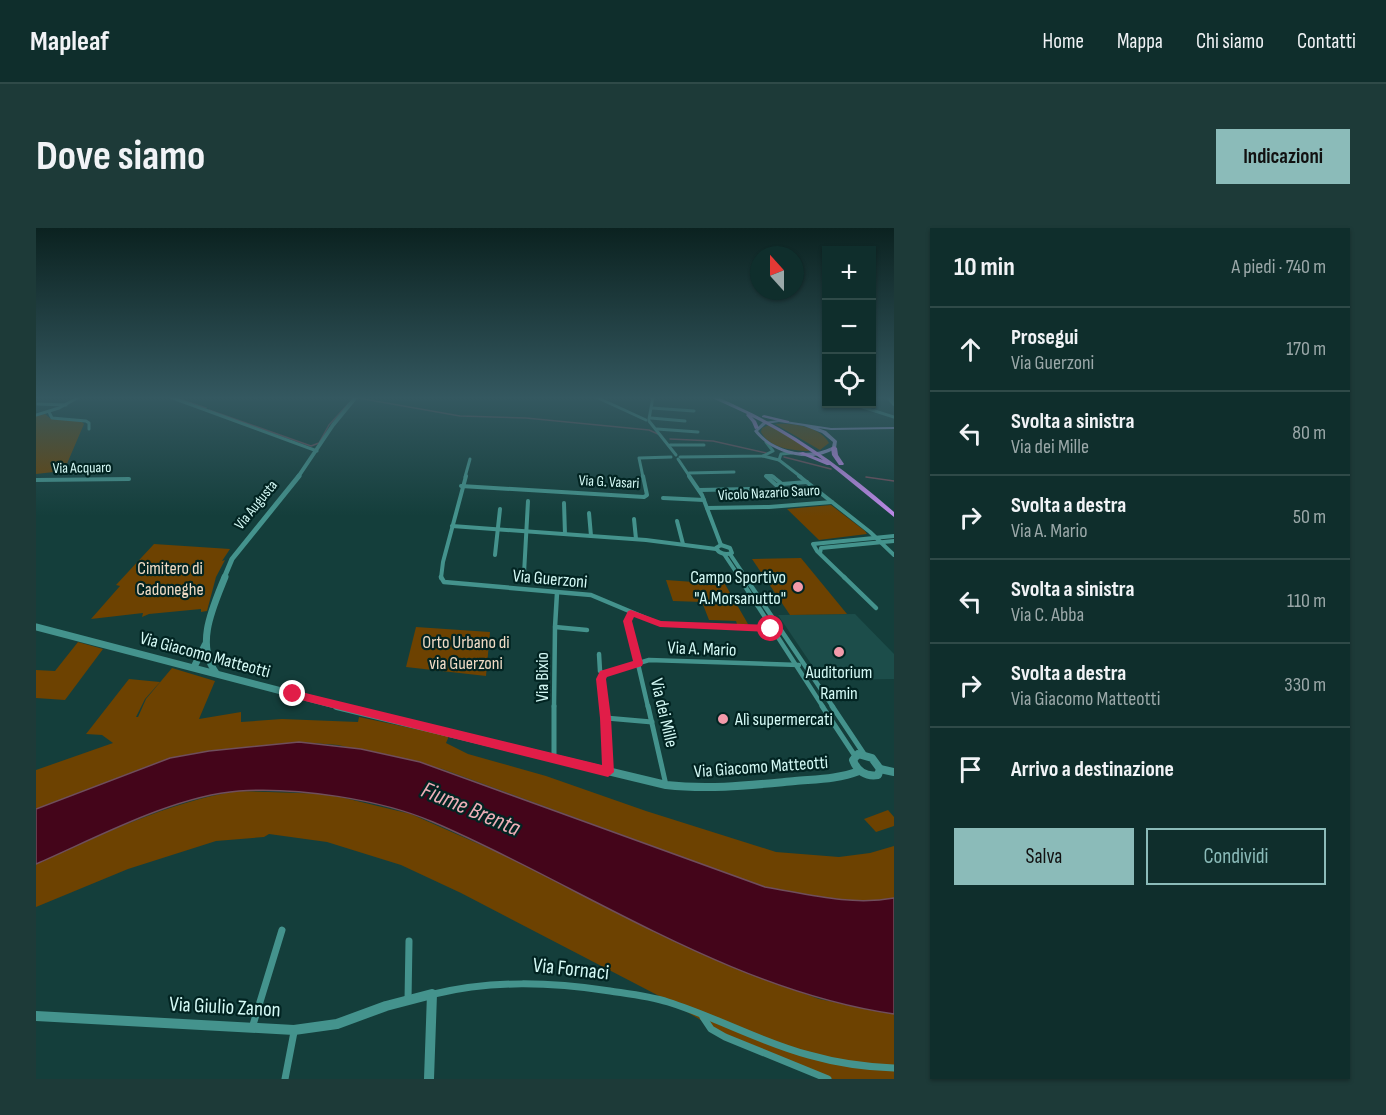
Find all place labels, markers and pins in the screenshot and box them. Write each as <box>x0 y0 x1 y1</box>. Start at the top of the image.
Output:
place label: Campo Sportivo "A.Morsanutto" <box>690 567 786 609</box>
marker: Campo Sportivo "A.Morsanutto" <box>791 580 805 594</box>
marker: Auditorium Ramin <box>832 645 846 659</box>
place label: Auditorium Ramin <box>805 662 872 704</box>
place label: Alì supermercati <box>734 709 833 730</box>
marker: Alì supermercati <box>716 712 730 726</box>

